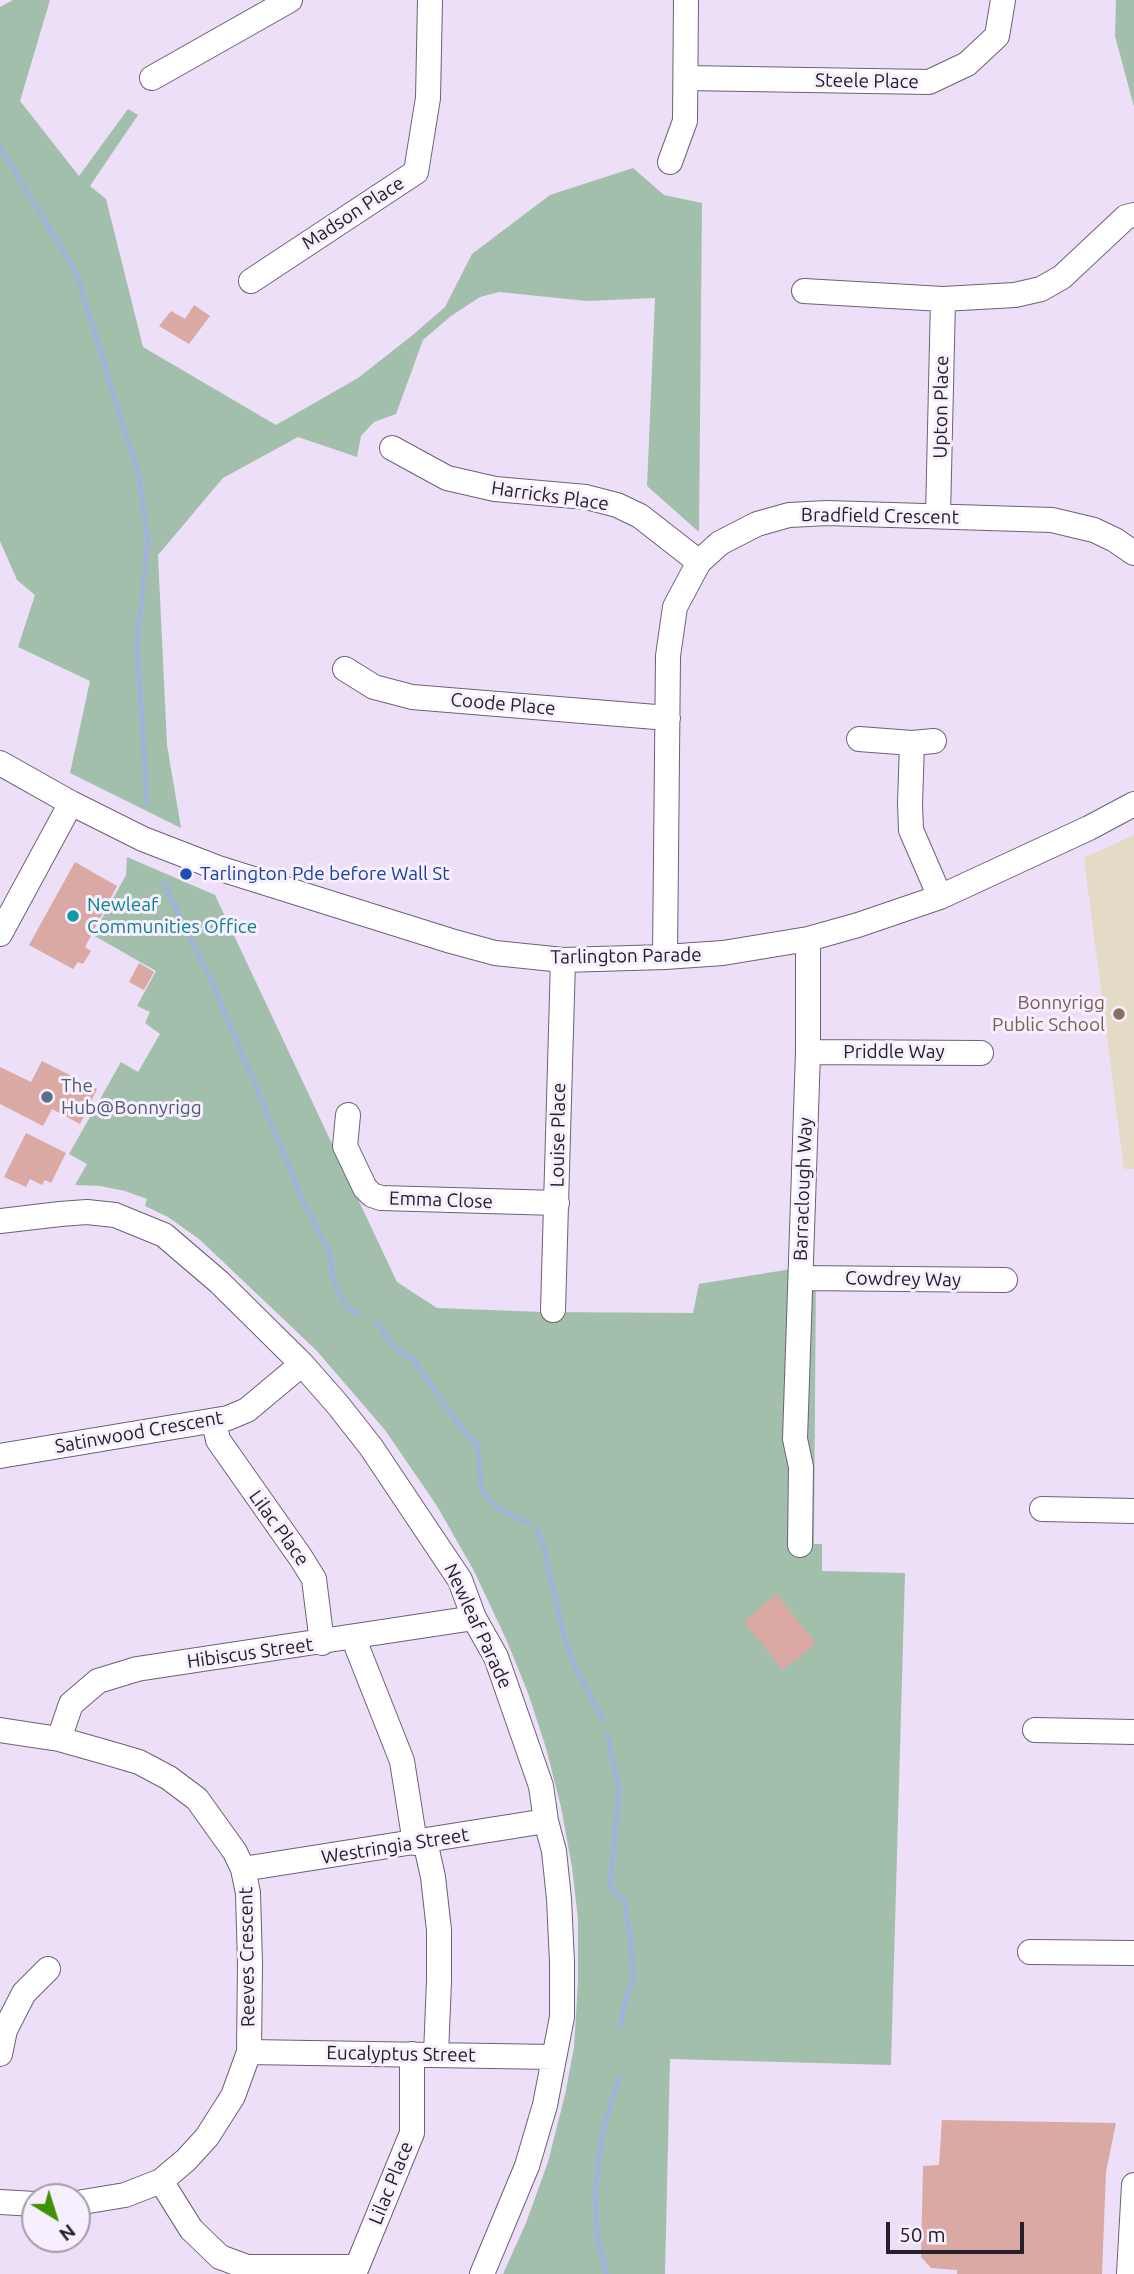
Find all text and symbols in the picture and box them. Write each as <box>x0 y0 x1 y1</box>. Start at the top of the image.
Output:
street label: Steele Place <box>815 69 919 93</box>
street label: Madson Place <box>298 171 408 255</box>
street label: Upton Place <box>929 355 953 459</box>
street label: Harricks Place <box>490 476 610 516</box>
street label: Bradfield Crescent <box>801 503 959 529</box>
street label: Coode Place <box>450 688 556 720</box>
place label: Tarlington Pde before Wall St <box>200 863 450 885</box>
marker: Tarlington Pde before Wall St <box>178 866 194 882</box>
place label: Newleaf Communities Office <box>87 894 257 938</box>
marker: Newleaf Communities Office <box>65 908 81 924</box>
street label: Tarlington Parade <box>550 943 702 969</box>
place label: Bonnyrigg Public School <box>992 992 1105 1036</box>
marker: Bonnyrigg Public School <box>1111 1006 1127 1022</box>
street label: Priddle Way <box>843 1041 945 1063</box>
place label: The Hub@Bonnyrigg <box>61 1075 202 1119</box>
street label: Louise Place <box>546 1082 570 1188</box>
marker: The Hub@Bonnyrigg <box>39 1089 55 1105</box>
street label: Barraclough Way <box>789 1117 817 1261</box>
street label: Emma Close <box>389 1187 493 1213</box>
street label: Cowdrey Way <box>845 1267 961 1291</box>
street label: Satinwood Crescent <box>53 1406 225 1458</box>
street label: Lilac Place <box>244 1486 314 1570</box>
street label: Newleaf Parade <box>439 1560 517 1692</box>
street label: Hibiscus Street <box>185 1633 315 1673</box>
street label: Westringia Street <box>320 1823 470 1869</box>
street label: Reeves Crescent <box>234 1887 260 2027</box>
street label: Eucalyptus Street <box>326 2041 476 2067</box>
street label: Lilac Place <box>364 2138 418 2228</box>
north arrow <box>21 2183 91 2253</box>
scale bar <box>889 2208 1027 2252</box>
text: N <box>55 2220 80 2246</box>
text: 50 m <box>899 2222 946 2246</box>

